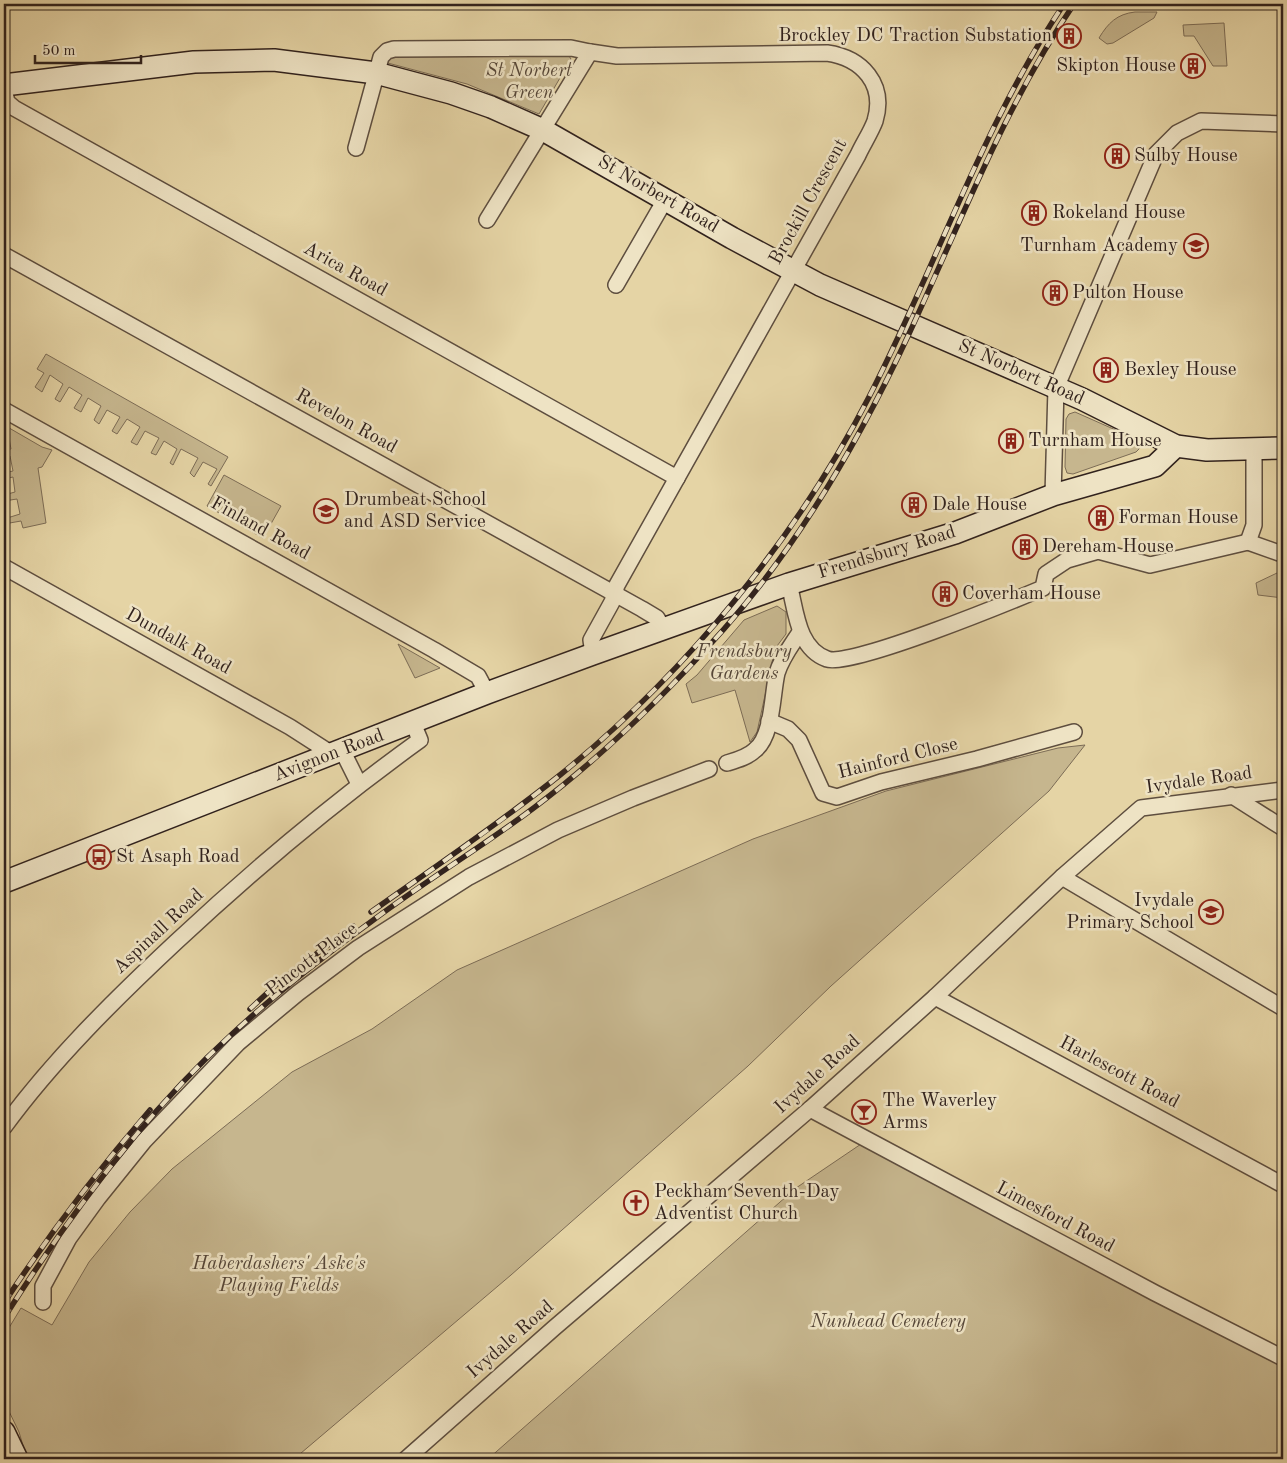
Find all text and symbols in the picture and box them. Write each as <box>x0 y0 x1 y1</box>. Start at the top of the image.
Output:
building icon: Brockley DC Traction Substation <box>1056 23 1082 49</box>
place label: Brockley DC Traction Substation <box>778 27 1052 46</box>
scale bar <box>35 32 141 64</box>
text: 50 m <box>42 44 76 59</box>
building icon: Skipton House <box>1180 53 1206 79</box>
place label: Skipton House <box>1056 57 1176 76</box>
park label: St Norbert Green <box>486 62 573 103</box>
street label: Brockill Crescent <box>767 136 851 268</box>
building icon: Sulby House <box>1104 143 1130 169</box>
place label: Sulby House <box>1134 147 1238 166</box>
street label: St Norbert Road <box>594 153 722 237</box>
building icon: Rokeland House <box>1021 200 1047 226</box>
place label: Rokeland House <box>1052 204 1185 223</box>
school or university icon: Turnham Academy <box>1183 233 1209 259</box>
place label: Turnham Academy <box>1020 237 1178 256</box>
street label: Arica Road <box>300 239 390 301</box>
building icon: Pulton House <box>1042 280 1068 306</box>
place label: Pulton House <box>1072 284 1183 303</box>
street label: St Norbert Road <box>955 337 1087 409</box>
building icon: Bexley House <box>1093 357 1119 383</box>
place label: Bexley House <box>1124 361 1237 380</box>
street label: Revelon Road <box>292 386 400 458</box>
building icon: Turnham House <box>998 428 1024 454</box>
place label: Turnham House <box>1028 432 1161 451</box>
place label: Drumbeat School and ASD Service <box>344 491 486 532</box>
building icon: Dale House <box>901 492 927 518</box>
street label: Finland Road <box>207 494 313 564</box>
place label: Dale House <box>932 496 1027 515</box>
school or university icon: Drumbeat School and ASD Service <box>313 498 339 524</box>
building icon: Forman House <box>1088 505 1114 531</box>
place label: Forman House <box>1118 509 1238 528</box>
street label: Frendsbury Road <box>816 523 958 583</box>
building icon: Dereham House <box>1012 534 1038 560</box>
place label: Dereham House <box>1042 538 1174 557</box>
building icon: Coverham House <box>932 581 958 607</box>
place label: Coverham House <box>962 585 1101 604</box>
street label: Dundalk Road <box>122 605 234 679</box>
park label: Frendsbury Gardens <box>695 643 792 684</box>
street label: Avignon Road <box>271 726 387 786</box>
street label: Hainford Close <box>836 735 960 783</box>
street label: Ivydale Road <box>1144 764 1254 798</box>
bus stop icon: St Asaph Road <box>86 844 112 870</box>
place label: St Asaph Road <box>116 848 240 867</box>
street label: Aspinall Road <box>110 886 208 978</box>
place label: Ivydale Primary School <box>1066 892 1194 933</box>
school or university icon: Ivydale Primary School <box>1198 899 1224 925</box>
street label: Pincott Place <box>263 920 361 1000</box>
street label: Ivydale Road <box>772 1032 864 1118</box>
street label: Harlescott Road <box>1056 1033 1182 1113</box>
place label: The Waverley Arms <box>882 1092 997 1133</box>
bar icon: The Waverley Arms <box>851 1099 877 1125</box>
street label: Limesford Road <box>993 1179 1117 1257</box>
place label: Peckham Seventh-Day Adventist Church <box>654 1183 840 1224</box>
church icon: Peckham Seventh-Day Adventist Church <box>623 1190 649 1216</box>
park label: Haberdashers' Aske's Playing Fields <box>191 1255 366 1296</box>
street label: Ivydale Road <box>464 1298 558 1382</box>
park label: Nunhead Cemetery <box>809 1313 966 1332</box>

